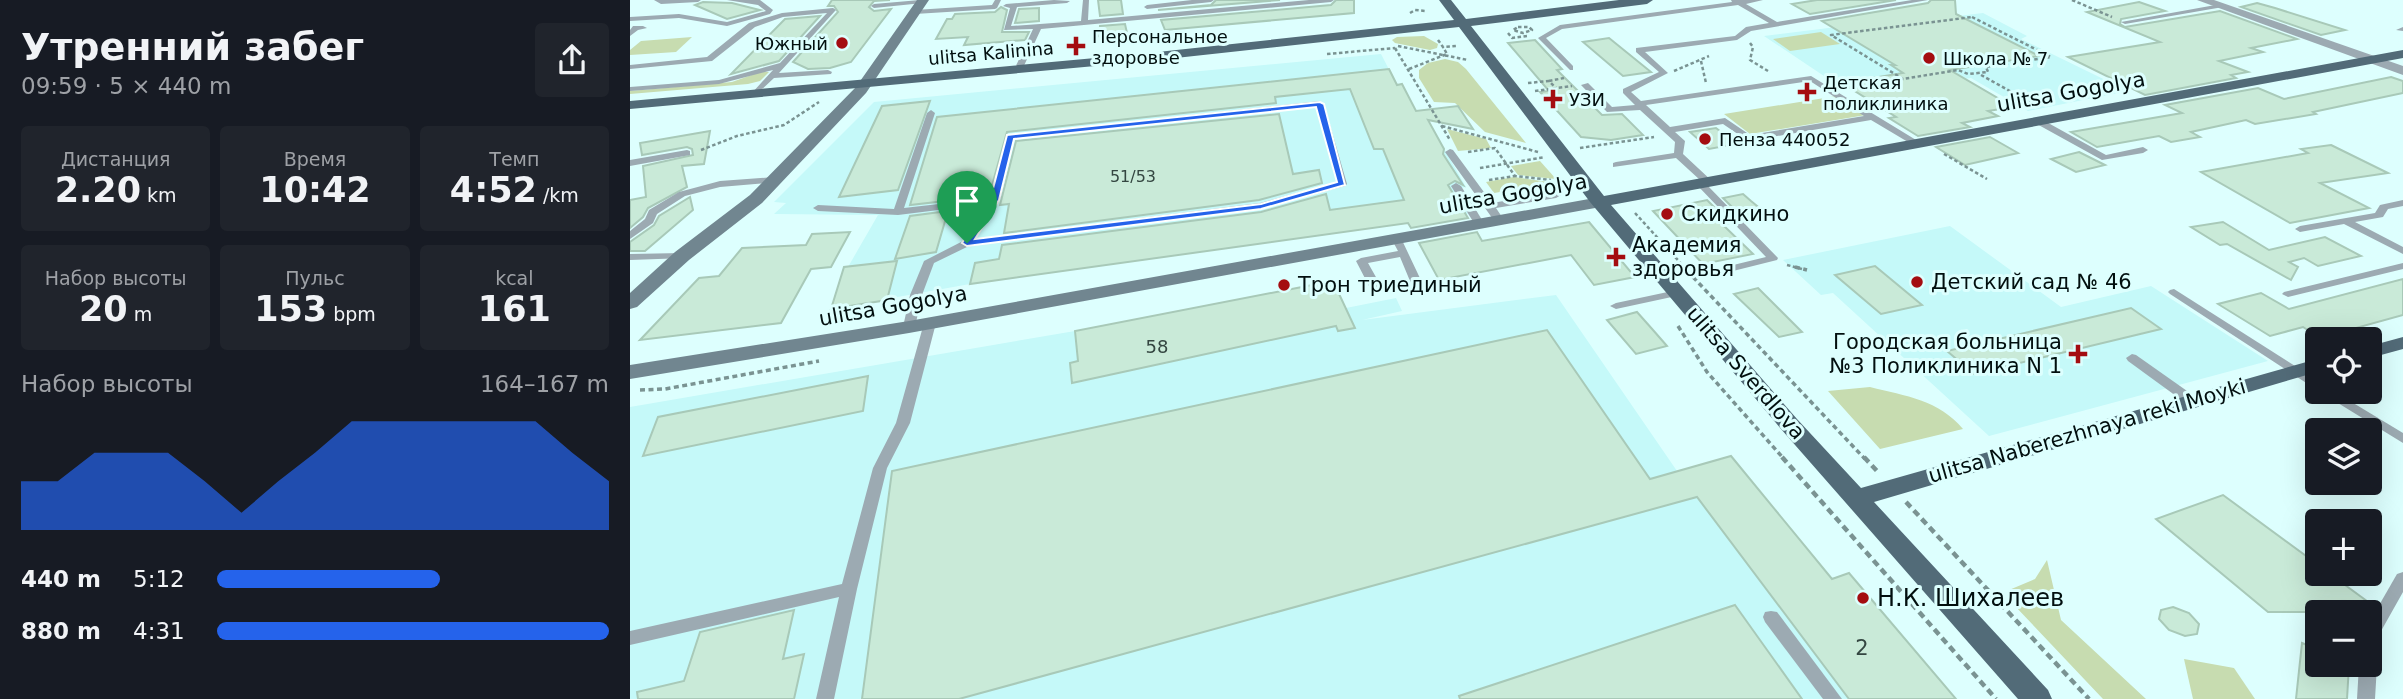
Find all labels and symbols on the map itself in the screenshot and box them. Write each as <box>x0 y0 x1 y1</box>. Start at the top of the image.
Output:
place label: Персональное здоровье <box>1092 26 1228 68</box>
place label: Южный <box>755 33 828 54</box>
marker: Южный <box>834 35 850 51</box>
marker: Персональное здоровье <box>1066 36 1086 56</box>
street label: ulitsa Kalinina <box>927 37 1055 69</box>
place label: Школа № 7 <box>1943 48 2048 69</box>
marker: Школа № 7 <box>1921 50 1937 66</box>
street label: ulitsa Gogolya <box>1995 67 2147 117</box>
place label: Детская поликлиника <box>1823 72 1948 114</box>
marker: Детская поликлиника <box>1797 82 1817 102</box>
marker: УЗИ <box>1543 89 1563 109</box>
place label: УЗИ <box>1569 89 1605 110</box>
place label: Пенза 440052 <box>1719 129 1850 150</box>
marker: Пенза 440052 <box>1697 131 1713 147</box>
house number: 51/53 <box>1110 167 1156 186</box>
street label: ulitsa Gogolya <box>1437 169 1589 219</box>
pin <box>937 171 997 243</box>
place label: Скидкино <box>1681 202 1789 226</box>
marker: Скидкино <box>1659 206 1675 222</box>
place label: Академия здоровья <box>1632 233 1741 281</box>
marker: Академия здоровья <box>1606 247 1626 267</box>
place label: Детский сад № 46 <box>1931 270 2132 294</box>
place label: Трон триединый <box>1297 273 1482 297</box>
marker: Детский сад № 46 <box>1909 274 1925 290</box>
marker: Трон триединый <box>1276 277 1292 293</box>
street label: ulitsa Gogolya <box>817 281 969 331</box>
street label: ulitsa Sverdlova <box>1682 302 1810 444</box>
place label: Городская больница №3 Поликлиника N 1 <box>1829 330 2062 378</box>
house number: 58 <box>1146 336 1168 357</box>
marker: Городская больница №3 Поликлиника N 1 <box>2068 344 2088 364</box>
street label: ulitsa Naberezhnaya reki Moyki <box>1925 374 2249 488</box>
place label: Н.К. Шихалеев <box>1877 584 2064 612</box>
marker: Н.К. Шихалеев <box>1855 590 1871 606</box>
house number: 2 <box>1855 636 1869 660</box>

